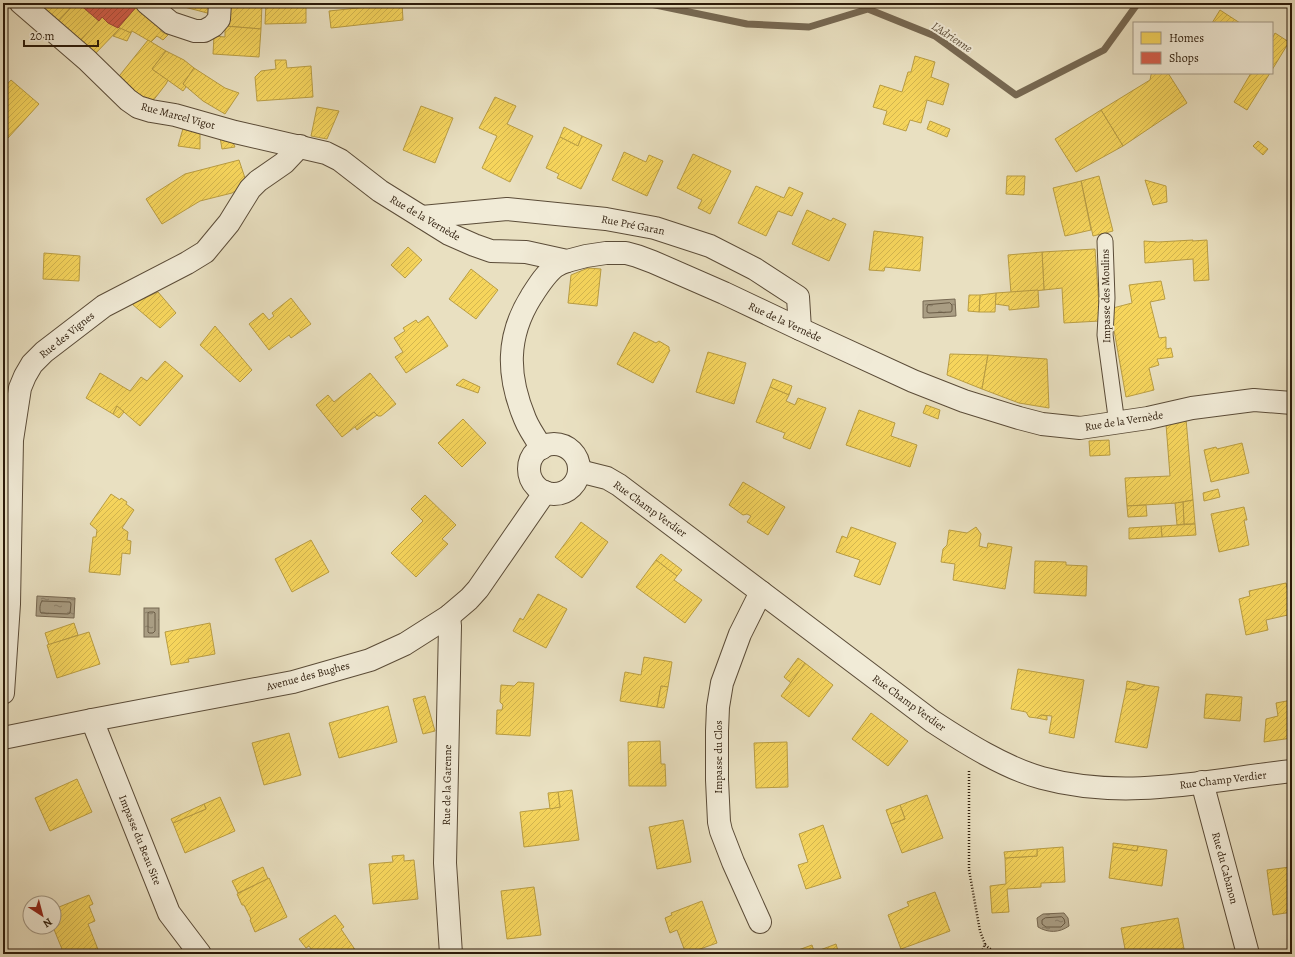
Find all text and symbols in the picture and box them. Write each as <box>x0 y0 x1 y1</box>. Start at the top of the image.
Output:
water label: L'Adrienne <box>929 18 976 56</box>
scale bar <box>24 22 98 48</box>
legend <box>1133 22 1273 74</box>
text: 20 m <box>30 28 54 44</box>
text: Homes <box>1169 30 1204 46</box>
text: Shops <box>1169 50 1199 66</box>
street label: Rue Marcel Vigot <box>139 99 217 133</box>
street label: Rue de la Vernède <box>387 192 463 244</box>
street label: Rue Pré Garan <box>600 212 666 238</box>
street label: Impasse des Moulins <box>1098 249 1114 343</box>
street label: Rue de la Vernède <box>746 298 824 346</box>
street label: Rue des Vignes <box>36 308 98 362</box>
street label: Rue de la Vernède <box>1084 407 1164 435</box>
street label: Rue Champ Verdier <box>610 477 690 541</box>
street label: Avenue des Bughes <box>264 658 351 695</box>
street label: Rue Champ Verdier <box>869 671 949 735</box>
street label: Impasse du Clos <box>711 720 726 794</box>
street label: Rue de la Garenne <box>439 744 455 826</box>
street label: Rue Champ Verdier <box>1179 767 1267 793</box>
street label: Impasse du Beau Site <box>115 793 165 887</box>
street label: Rue du Cabanon <box>1208 830 1242 906</box>
north arrow <box>22 895 62 935</box>
text: N <box>40 914 55 931</box>

